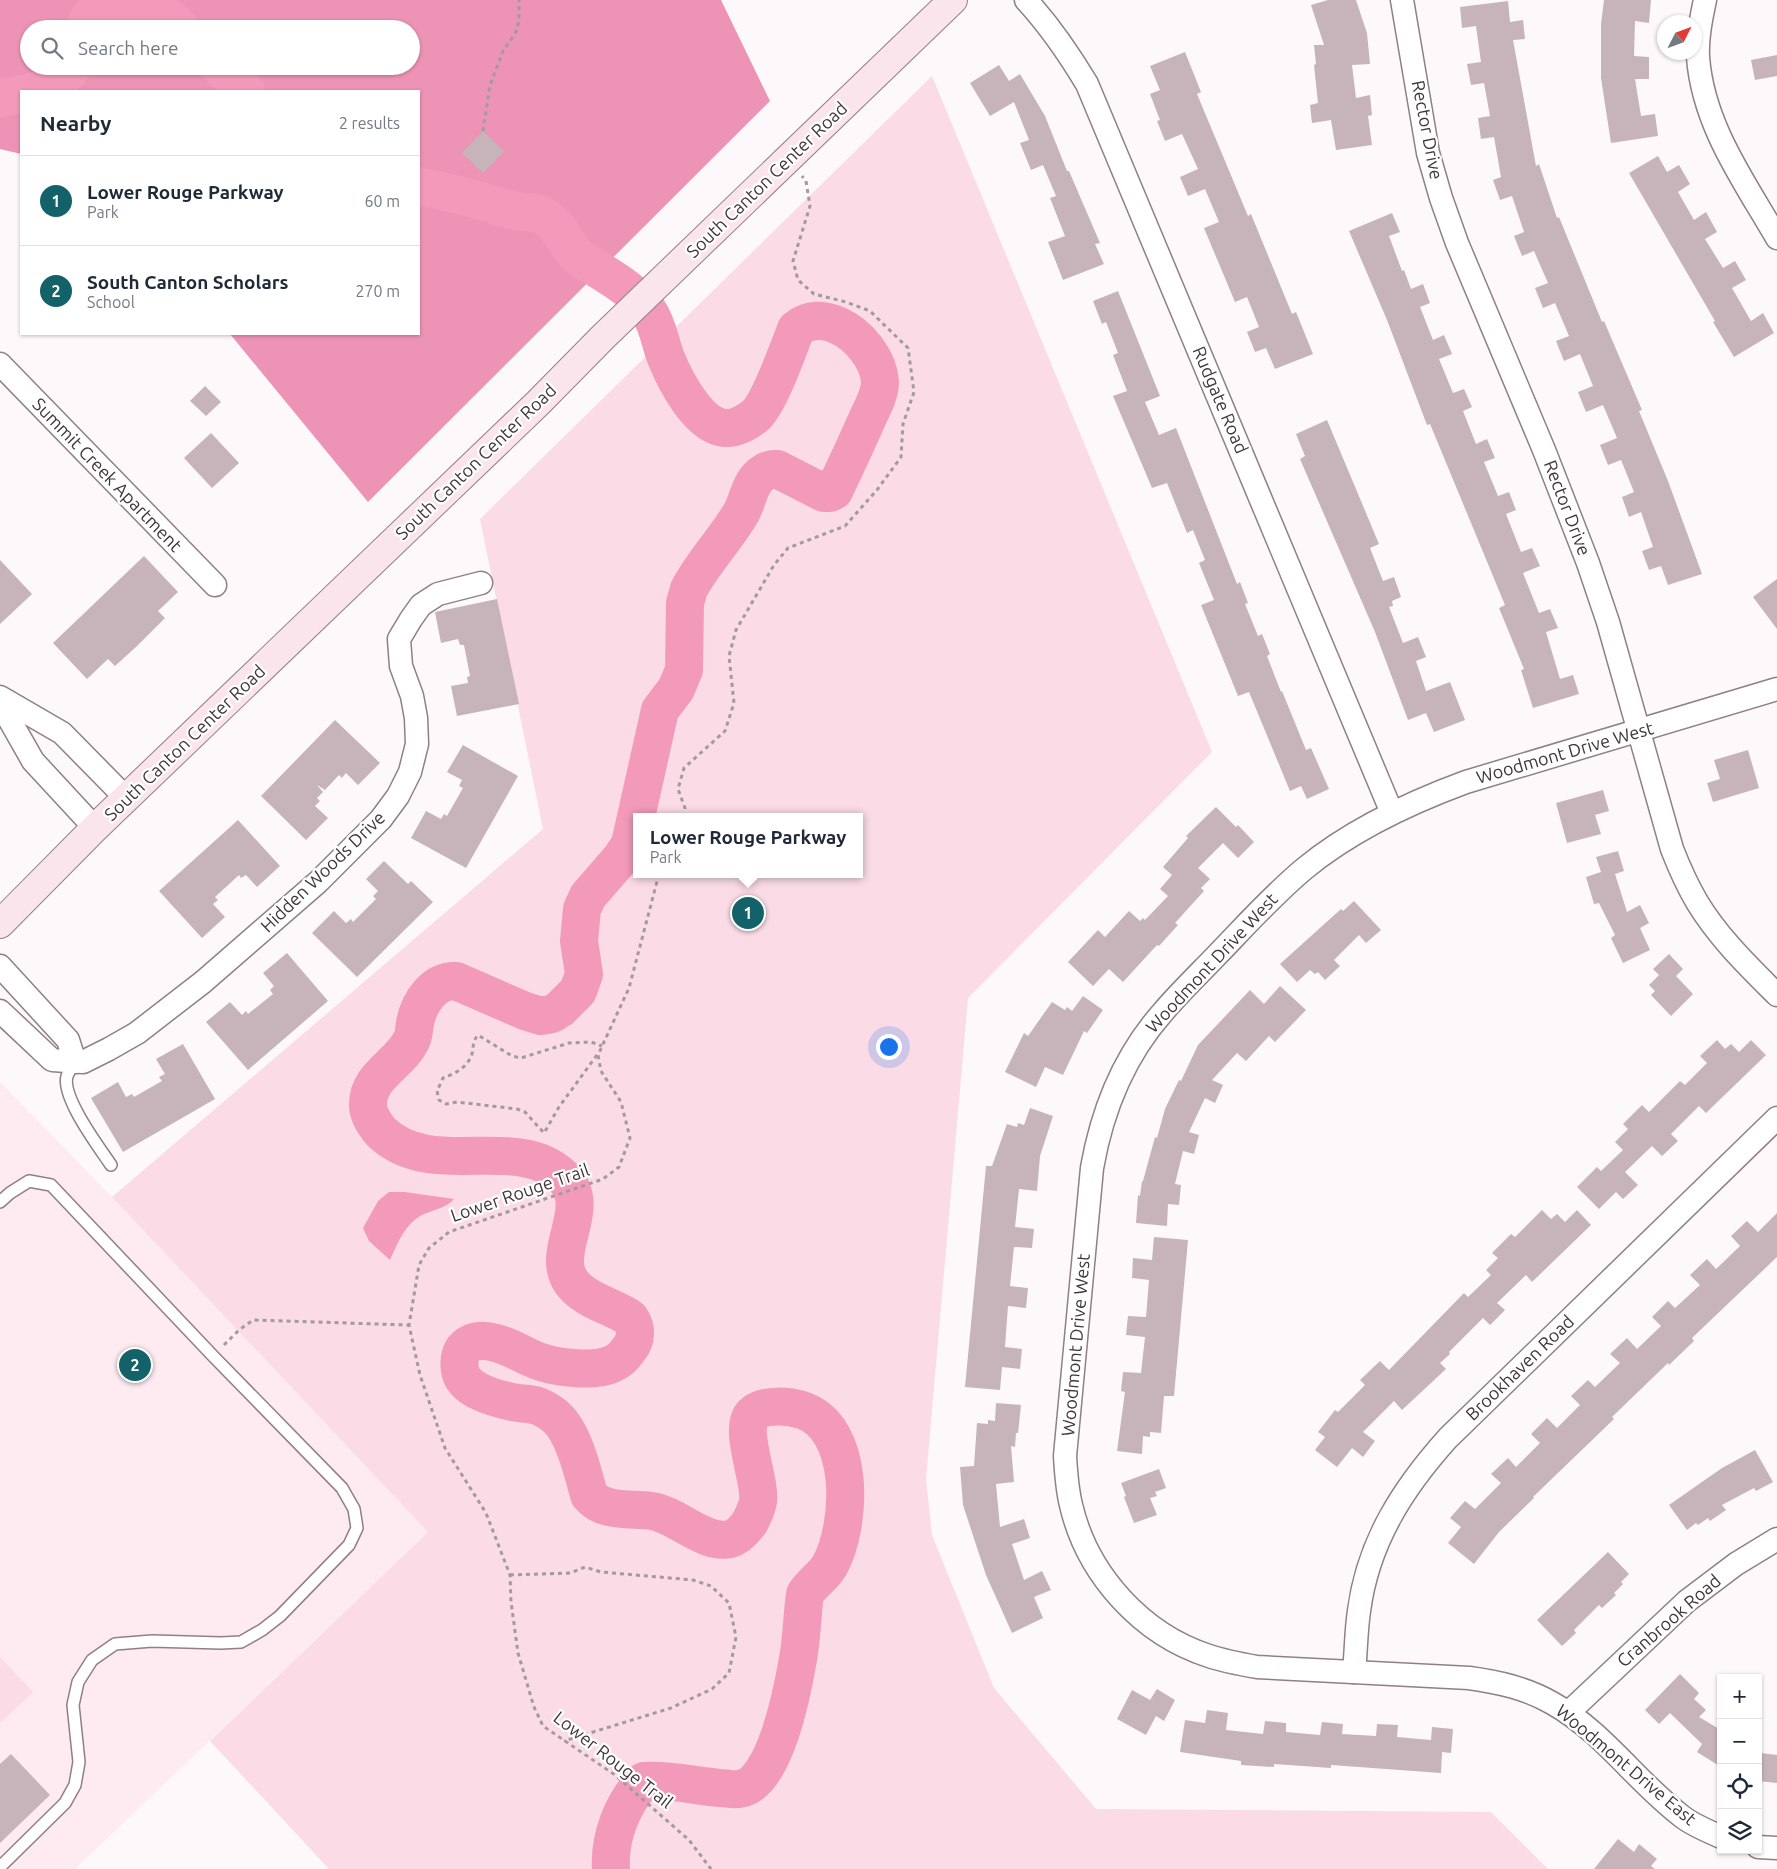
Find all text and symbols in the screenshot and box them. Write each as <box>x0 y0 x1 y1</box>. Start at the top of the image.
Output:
north arrow <box>1657 15 1702 60</box>
search box <box>20 20 420 75</box>
icon: search <box>38 34 66 62</box>
text: Search here <box>78 37 178 59</box>
street label: Rector Drive <box>1409 79 1447 181</box>
street label: South Canton Center Road <box>682 97 851 261</box>
text: Nearby <box>40 111 111 135</box>
text: 2 results <box>339 114 400 132</box>
text: Lower Rouge Parkway <box>87 181 284 203</box>
text: 1 <box>51 192 61 210</box>
text: 60 m <box>364 192 400 210</box>
text: Park <box>87 203 119 221</box>
text: South Canton Scholars <box>87 271 289 293</box>
text: 2 <box>51 282 61 300</box>
text: 270 m <box>355 282 400 300</box>
text: School <box>87 293 135 311</box>
street label: Rudgate Road <box>1189 343 1252 456</box>
street label: South Canton Center Road <box>391 379 560 543</box>
street label: Summit Creek Apartment <box>29 393 186 555</box>
street label: Rector Drive <box>1541 457 1595 558</box>
street label: South Canton Center Road <box>100 660 269 824</box>
street label: Woodmont Drive West <box>1474 717 1656 787</box>
street label: Hidden Woods Drive <box>256 807 389 936</box>
popup <box>633 813 863 878</box>
text: Lower Rouge Parkway <box>650 826 846 848</box>
text: Park <box>650 848 681 866</box>
street label: Woodmont Drive West <box>1141 888 1281 1036</box>
pin: 1 <box>732 894 764 932</box>
your location <box>876 1034 902 1060</box>
street label: Lower Rouge Trail <box>448 1159 592 1225</box>
street label: Woodmont Drive West <box>1057 1253 1093 1437</box>
street label: Brookhaven Road <box>1461 1311 1577 1424</box>
pin: 2 <box>119 1346 151 1384</box>
street label: Cranbrook Road <box>1613 1570 1724 1671</box>
map controls <box>1717 1674 1762 1854</box>
button: + <box>1717 1674 1762 1719</box>
street label: Woodmont Drive East <box>1553 1700 1701 1829</box>
street label: Lower Rouge Trail <box>550 1707 677 1812</box>
button: − <box>1717 1719 1762 1764</box>
button: locate <box>1717 1764 1762 1809</box>
button: layers <box>1717 1809 1762 1854</box>

